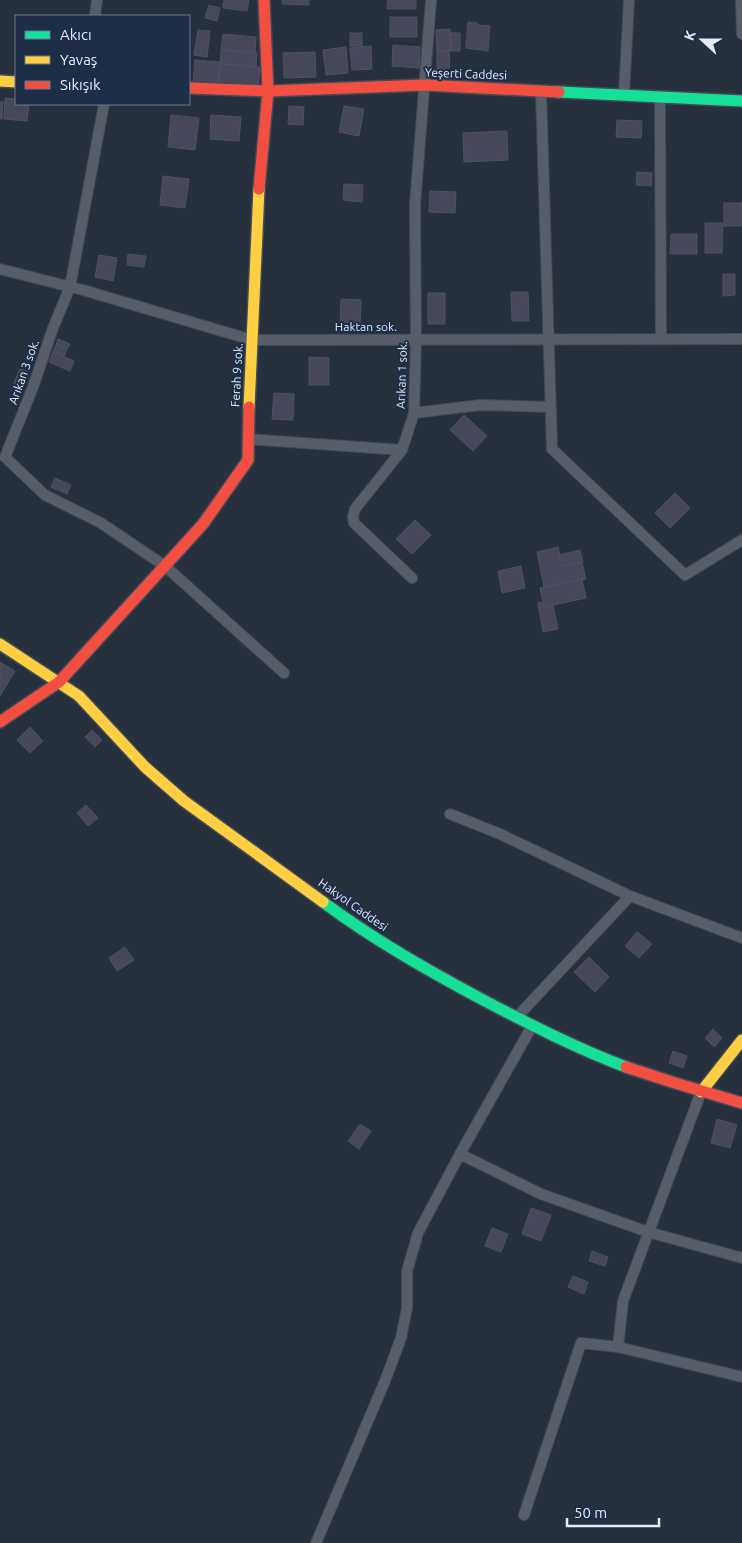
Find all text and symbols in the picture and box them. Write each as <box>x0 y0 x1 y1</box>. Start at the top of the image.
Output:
legend <box>15 15 190 105</box>
north arrow <box>677 15 727 65</box>
text: Akıcı <box>60 26 92 43</box>
text: K <box>681 27 699 43</box>
text: Yavaş <box>60 51 97 68</box>
street label: Yeşerti Caddesi <box>425 66 507 81</box>
text: Sıkışık <box>60 76 101 93</box>
street label: Haktan sok. <box>335 320 397 333</box>
street label: Arıkan 3 sok. <box>6 338 41 406</box>
street label: Arıkan 1 sok. <box>394 341 409 409</box>
street label: Ferah 9 sok. <box>228 343 245 407</box>
street label: Hakyol Caddesi <box>316 876 391 933</box>
scale bar <box>567 1496 660 1528</box>
text: 50 m <box>574 1504 607 1521</box>

